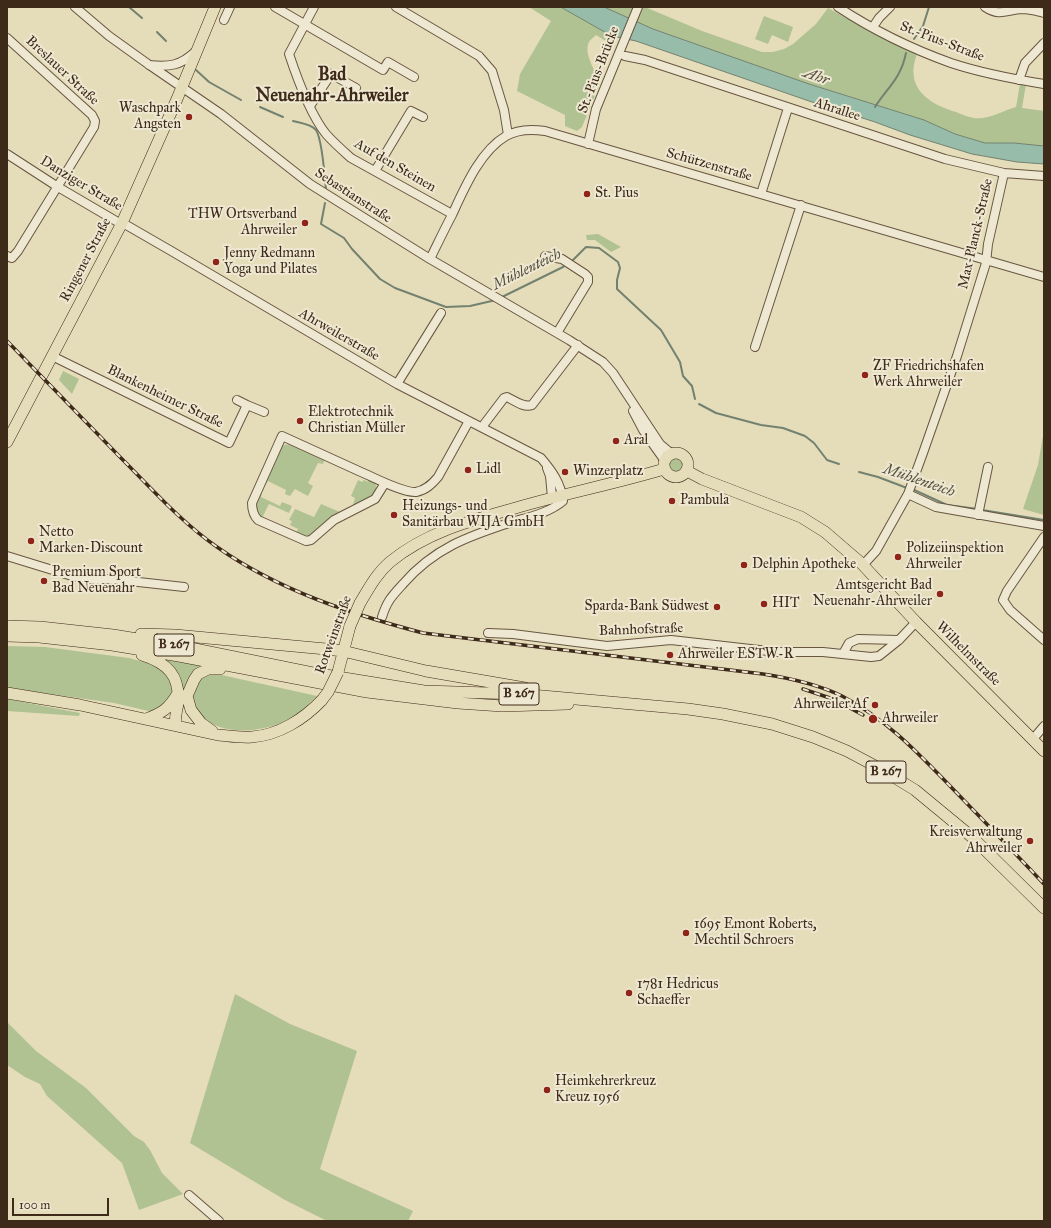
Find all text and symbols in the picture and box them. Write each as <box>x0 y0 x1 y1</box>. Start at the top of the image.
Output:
street label: St.-Pius-Straße <box>897 18 987 66</box>
street label: St.-Pius-Brücke <box>575 24 623 116</box>
street label: Breslauer Straße <box>22 33 102 109</box>
water label: Ahr <box>801 64 831 90</box>
district label: Bad Neuenahr-Ahrweiler <box>255 65 409 108</box>
street label: Ahrallee <box>812 95 862 125</box>
place label: Waschpark Angsten <box>119 101 181 134</box>
marker: Waschpark Angsten <box>184 112 194 122</box>
street label: Auf den Steinen <box>351 136 439 196</box>
street label: Schützenstraße <box>664 145 754 185</box>
street label: Danziger Straße <box>37 153 125 215</box>
street label: Sebastianstraße <box>311 165 395 227</box>
street label: Max-Planck-Straße <box>955 177 997 291</box>
place label: St. Pius <box>595 186 638 202</box>
marker: St. Pius <box>582 189 592 199</box>
place label: THW Ortsverband Ahrweiler <box>188 207 297 240</box>
street label: Ringener Straße <box>57 215 115 305</box>
marker: THW Ortsverband Ahrweiler <box>300 218 310 228</box>
place label: Jenny Redmann Yoga und Pilates <box>224 246 317 278</box>
water label: Mühlenteich <box>490 246 564 294</box>
marker: Jenny Redmann Yoga und Pilates <box>211 257 221 267</box>
street label: Ahrweilerstraße <box>296 305 382 365</box>
place label: ZF Friedrichshafen Werk Ahrweiler <box>873 359 984 392</box>
street label: Blankenheimer Straße <box>104 362 226 432</box>
marker: ZF Friedrichshafen Werk Ahrweiler <box>860 370 870 380</box>
place label: Elektrotechnik Christian Müller <box>308 405 405 438</box>
marker: Elektrotechnik Christian Müller <box>295 416 305 426</box>
place label: Aral <box>624 433 648 449</box>
marker: Aral <box>611 436 621 446</box>
water label: Mühlenteich <box>881 460 957 502</box>
place label: Lidl <box>476 462 501 478</box>
place label: Winzerplatz <box>573 464 643 480</box>
marker: Lidl <box>463 465 473 475</box>
marker: Winzerplatz <box>560 467 570 477</box>
place label: Pambula <box>680 493 729 509</box>
marker: Pambula <box>667 496 677 506</box>
place label: Heizungs- und Sanitärbau WIJA GmbH <box>402 499 544 532</box>
marker: Heizungs- und Sanitärbau WIJA GmbH <box>389 510 399 520</box>
place label: Netto Marken-Discount <box>39 525 143 558</box>
marker: Netto Marken-Discount <box>26 536 36 546</box>
place label: Polizeiinspektion Ahrweiler <box>906 541 1004 574</box>
marker: Polizeiinspektion Ahrweiler <box>893 552 903 562</box>
place label: Delphin Apotheke <box>752 557 856 573</box>
marker: Delphin Apotheke <box>739 560 749 570</box>
place label: Premium Sport Bad Neuenahr <box>52 565 141 598</box>
marker: Premium Sport Bad Neuenahr <box>39 576 49 586</box>
place label: Amtsgericht Bad Neuenahr-Ahrweiler <box>813 578 932 610</box>
marker: Amtsgericht Bad Neuenahr-Ahrweiler <box>935 589 945 599</box>
street label: Rotweinstraße <box>312 593 356 677</box>
place label: HIT <box>772 596 800 612</box>
place label: Sparda-Bank Südwest <box>584 599 709 615</box>
marker: HIT <box>759 599 769 609</box>
marker: Sparda-Bank Südwest <box>712 602 722 612</box>
street label: Wilhelmstraße <box>932 618 1004 690</box>
street label: Bahnhofstraße <box>599 620 683 640</box>
road number: B 267 <box>154 634 194 656</box>
place label: Ahrweiler ESTW-R <box>678 647 794 663</box>
marker: Ahrweiler ESTW-R <box>665 650 675 660</box>
road number: B 267 <box>499 683 539 705</box>
place label: Ahrweiler Af <box>794 697 867 713</box>
marker: Ahrweiler Af <box>870 700 880 710</box>
place label: Ahrweiler <box>882 711 938 727</box>
marker: Ahrweiler <box>867 713 879 725</box>
road number: B 267 <box>866 761 906 783</box>
place label: Kreisverwaltung Ahrweiler <box>929 825 1022 858</box>
marker: Kreisverwaltung Ahrweiler <box>1025 836 1035 846</box>
place label: 1695 Emont Roberts, Mechtil Schroers <box>694 917 817 950</box>
marker: 1695 Emont Roberts, Mechtil Schroers <box>681 928 691 938</box>
place label: 1781 Hedricus Schaeffer <box>637 977 718 1010</box>
marker: 1781 Hedricus Schaeffer <box>624 988 634 998</box>
place label: Heimkehrerkreuz Kreuz 1956 <box>555 1074 656 1106</box>
marker: Heimkehrerkreuz Kreuz 1956 <box>542 1085 552 1095</box>
scale bar <box>14 1190 111 1216</box>
text: 100 m <box>19 1198 50 1212</box>

